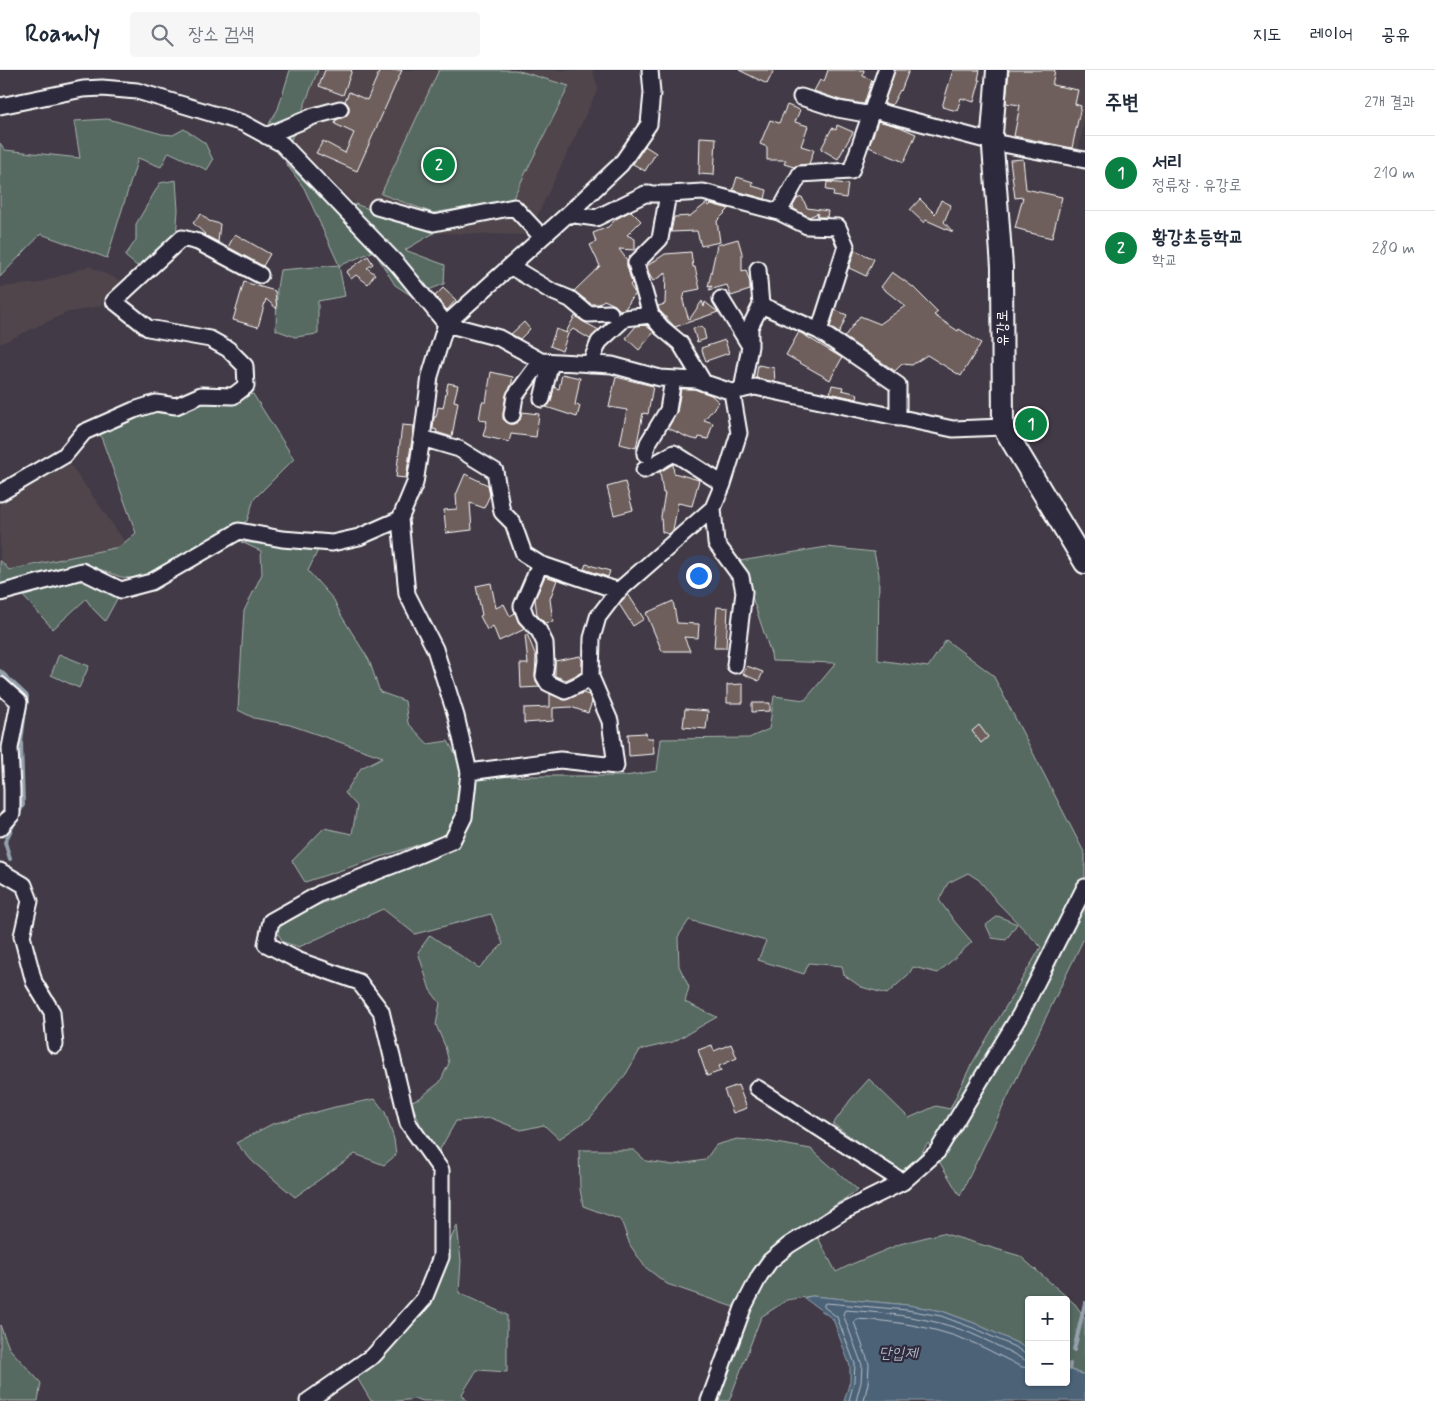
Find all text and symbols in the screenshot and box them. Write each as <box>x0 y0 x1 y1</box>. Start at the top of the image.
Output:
search box <box>130 12 480 57</box>
text: Roamly <box>25 19 100 50</box>
icon: search <box>148 21 176 49</box>
text: 장소 검색 <box>188 22 254 47</box>
text: 지도 <box>1253 23 1282 47</box>
text: 레이어 <box>1310 23 1353 47</box>
text: 공유 <box>1381 23 1410 47</box>
text: 주변 <box>1105 89 1139 117</box>
text: 2개 결과 <box>1364 92 1415 113</box>
pin: 2 <box>423 146 455 184</box>
text: 서리 <box>1152 150 1183 175</box>
text: 1 <box>1117 163 1125 184</box>
text: 210 m <box>1374 163 1415 184</box>
text: 정류장 · 유강로 <box>1152 175 1242 196</box>
text: 황강초등학교 <box>1152 225 1244 250</box>
text: 2 <box>1117 238 1125 259</box>
text: 280 m <box>1372 238 1415 259</box>
text: 학교 <box>1152 250 1178 271</box>
street label: 유강로 <box>993 310 1013 346</box>
pin: 1 <box>1015 405 1047 443</box>
your location <box>686 563 712 589</box>
map controls <box>1025 1296 1070 1386</box>
button: + <box>1025 1296 1070 1341</box>
button: − <box>1025 1341 1070 1386</box>
water label: 단입제 <box>879 1343 919 1364</box>

